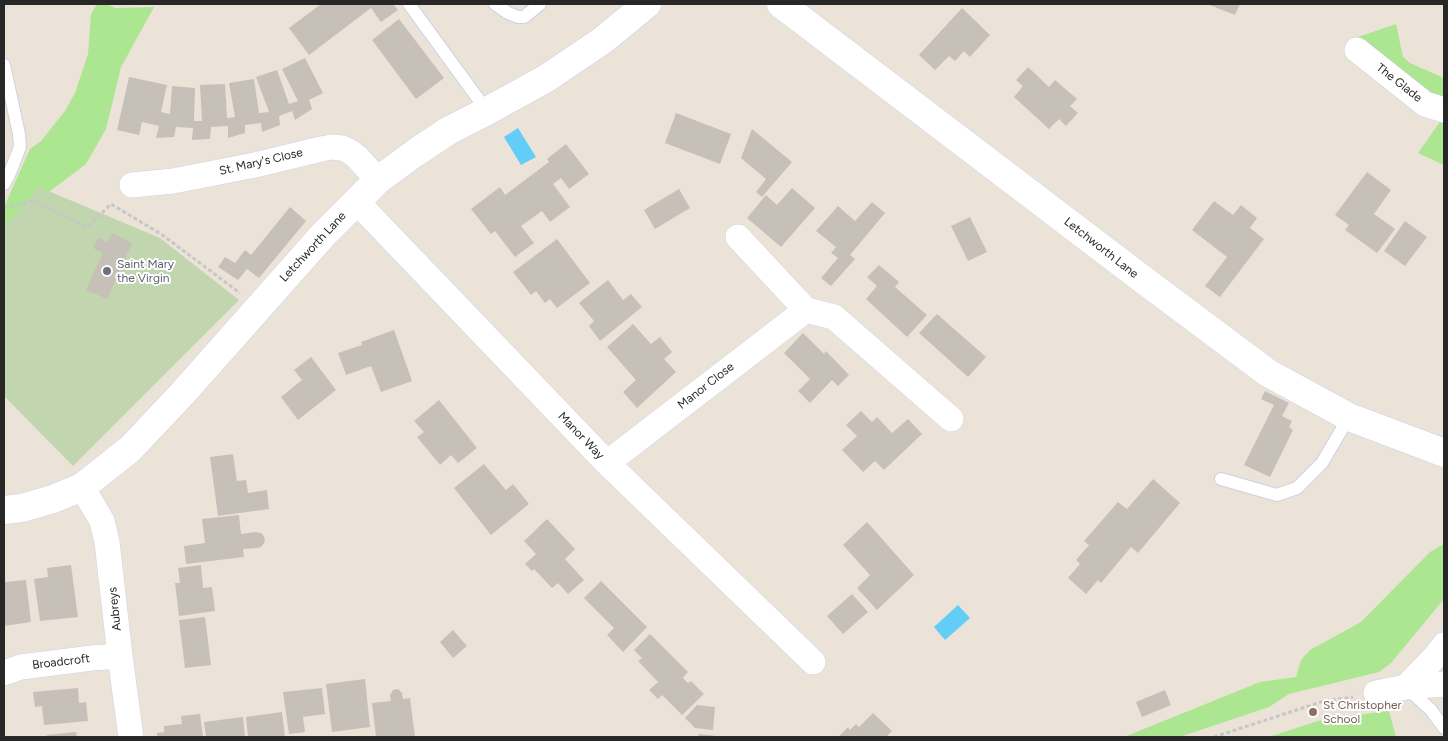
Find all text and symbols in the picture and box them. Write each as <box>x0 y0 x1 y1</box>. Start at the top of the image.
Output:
street label: The Glade <box>1373 61 1425 105</box>
street label: St. Mary's Close <box>218 145 304 179</box>
street label: Letchworth Lane <box>277 209 349 285</box>
street label: Letchworth Lane <box>1061 214 1141 282</box>
place label: Saint Mary the Virgin <box>117 257 174 285</box>
marker: Saint Mary the Virgin <box>101 265 113 277</box>
street label: Manor Close <box>675 360 737 412</box>
street label: Manor Way <box>555 409 607 463</box>
street label: Aubreys <box>106 586 124 632</box>
street label: Broadcroft <box>31 651 91 673</box>
place label: St Christopher School <box>1323 698 1402 726</box>
marker: St Christopher School <box>1307 706 1319 718</box>

